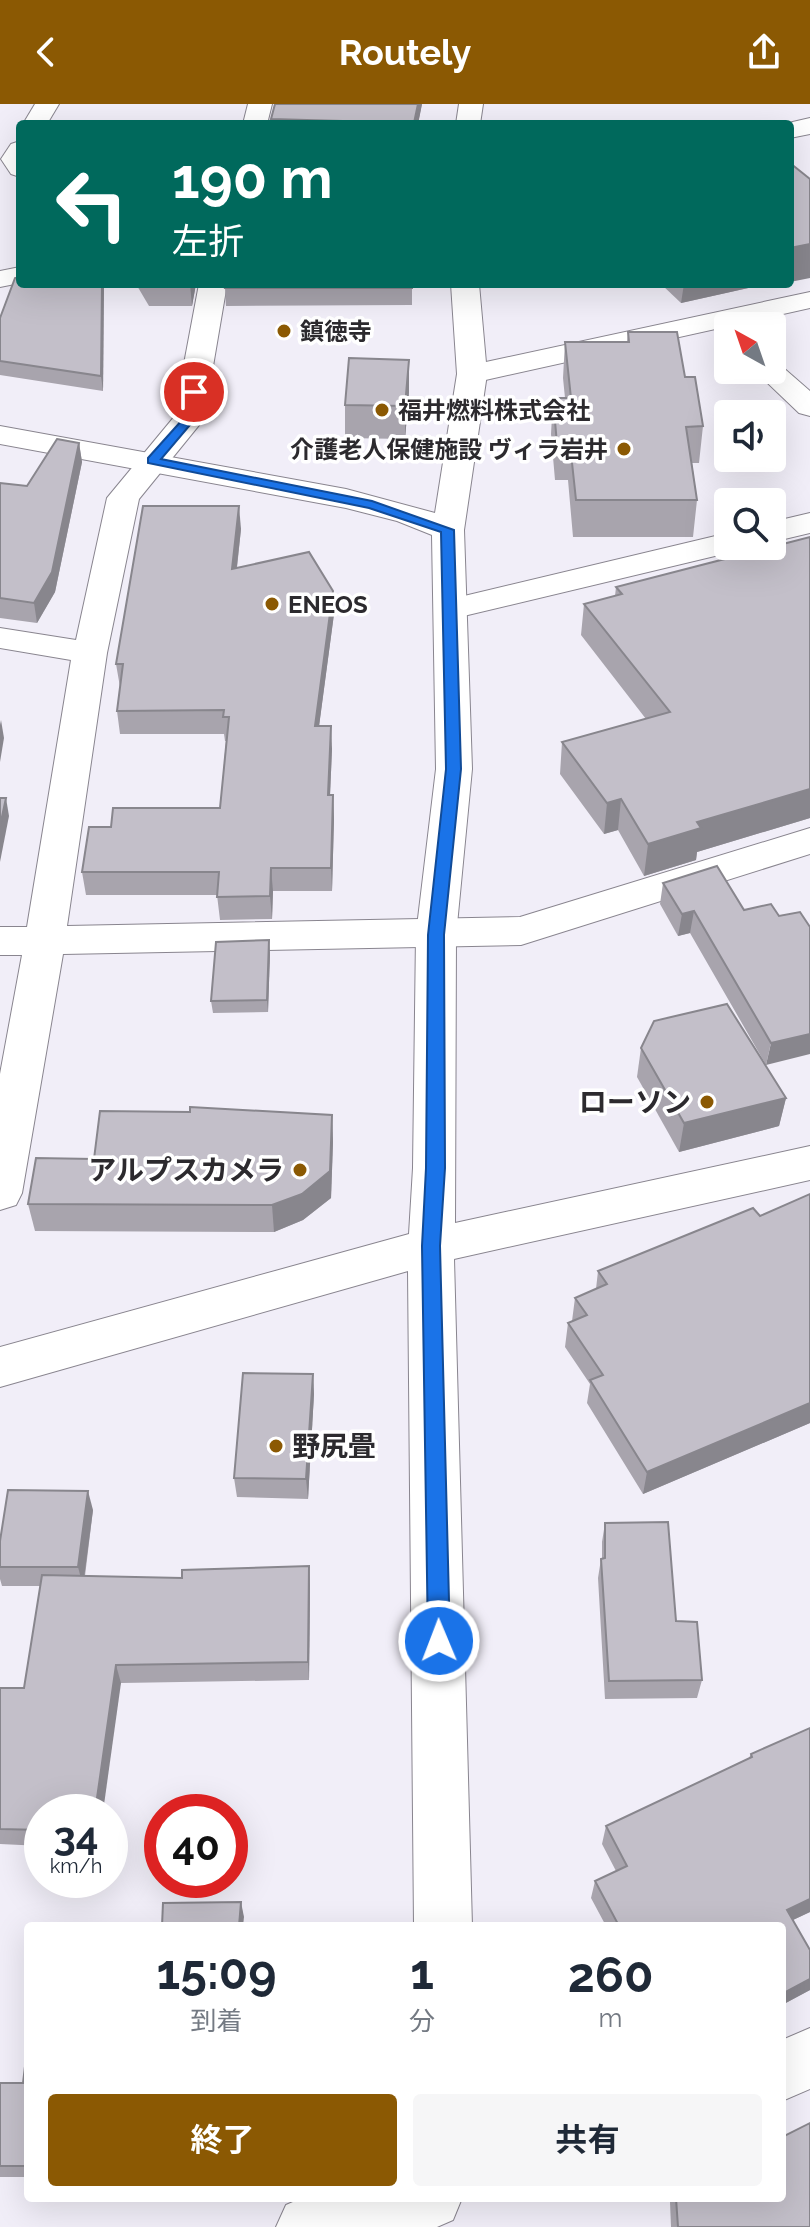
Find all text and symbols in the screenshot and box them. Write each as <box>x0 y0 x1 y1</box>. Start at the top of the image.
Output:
icon: back <box>24 30 68 74</box>
icon: share <box>742 30 786 74</box>
text: Routely <box>339 31 471 73</box>
text: 190 m <box>172 145 333 211</box>
icon: left <box>40 152 144 256</box>
text: 左折 <box>172 220 244 262</box>
north arrow <box>714 312 786 384</box>
map controls <box>714 312 786 560</box>
place label: 鎮徳寺 <box>300 317 372 346</box>
marker: 鎮徳寺 <box>275 322 293 340</box>
pin <box>160 358 228 426</box>
icon: arrive <box>172 370 216 414</box>
place label: 福井燃料株式会社 <box>398 396 590 425</box>
button: sound <box>714 400 786 472</box>
marker: 福井燃料株式会社 <box>373 401 391 419</box>
place label: 介護老人保健施設 ヴィラ岩井 <box>290 435 608 464</box>
marker: 介護老人保健施設 ヴィラ岩井 <box>615 440 633 458</box>
button: search <box>714 488 786 560</box>
place label: ENEOS <box>288 590 368 619</box>
marker: ENEOS <box>263 595 281 613</box>
place label: ローソン <box>579 1086 691 1119</box>
marker: ローソン <box>698 1093 716 1111</box>
place label: アルプスカメラ <box>88 1154 284 1187</box>
marker: アルプスカメラ <box>291 1161 309 1179</box>
place label: 野尻畳 <box>292 1430 376 1463</box>
marker: 野尻畳 <box>267 1437 285 1455</box>
position arrow <box>397 1599 481 1683</box>
speed limit sign: 40 <box>144 1794 248 1898</box>
text: 34 <box>53 1812 99 1859</box>
text: km/h <box>50 1854 102 1878</box>
text: 15:09 <box>157 1944 277 2000</box>
text: 1 <box>410 1944 434 2000</box>
text: 260 <box>568 1947 653 2003</box>
text: m <box>599 2003 623 2033</box>
text: 到着 <box>191 2006 243 2036</box>
text: 分 <box>409 2006 435 2036</box>
button: 終了 <box>48 2094 397 2186</box>
button: 共有 <box>413 2094 762 2186</box>

